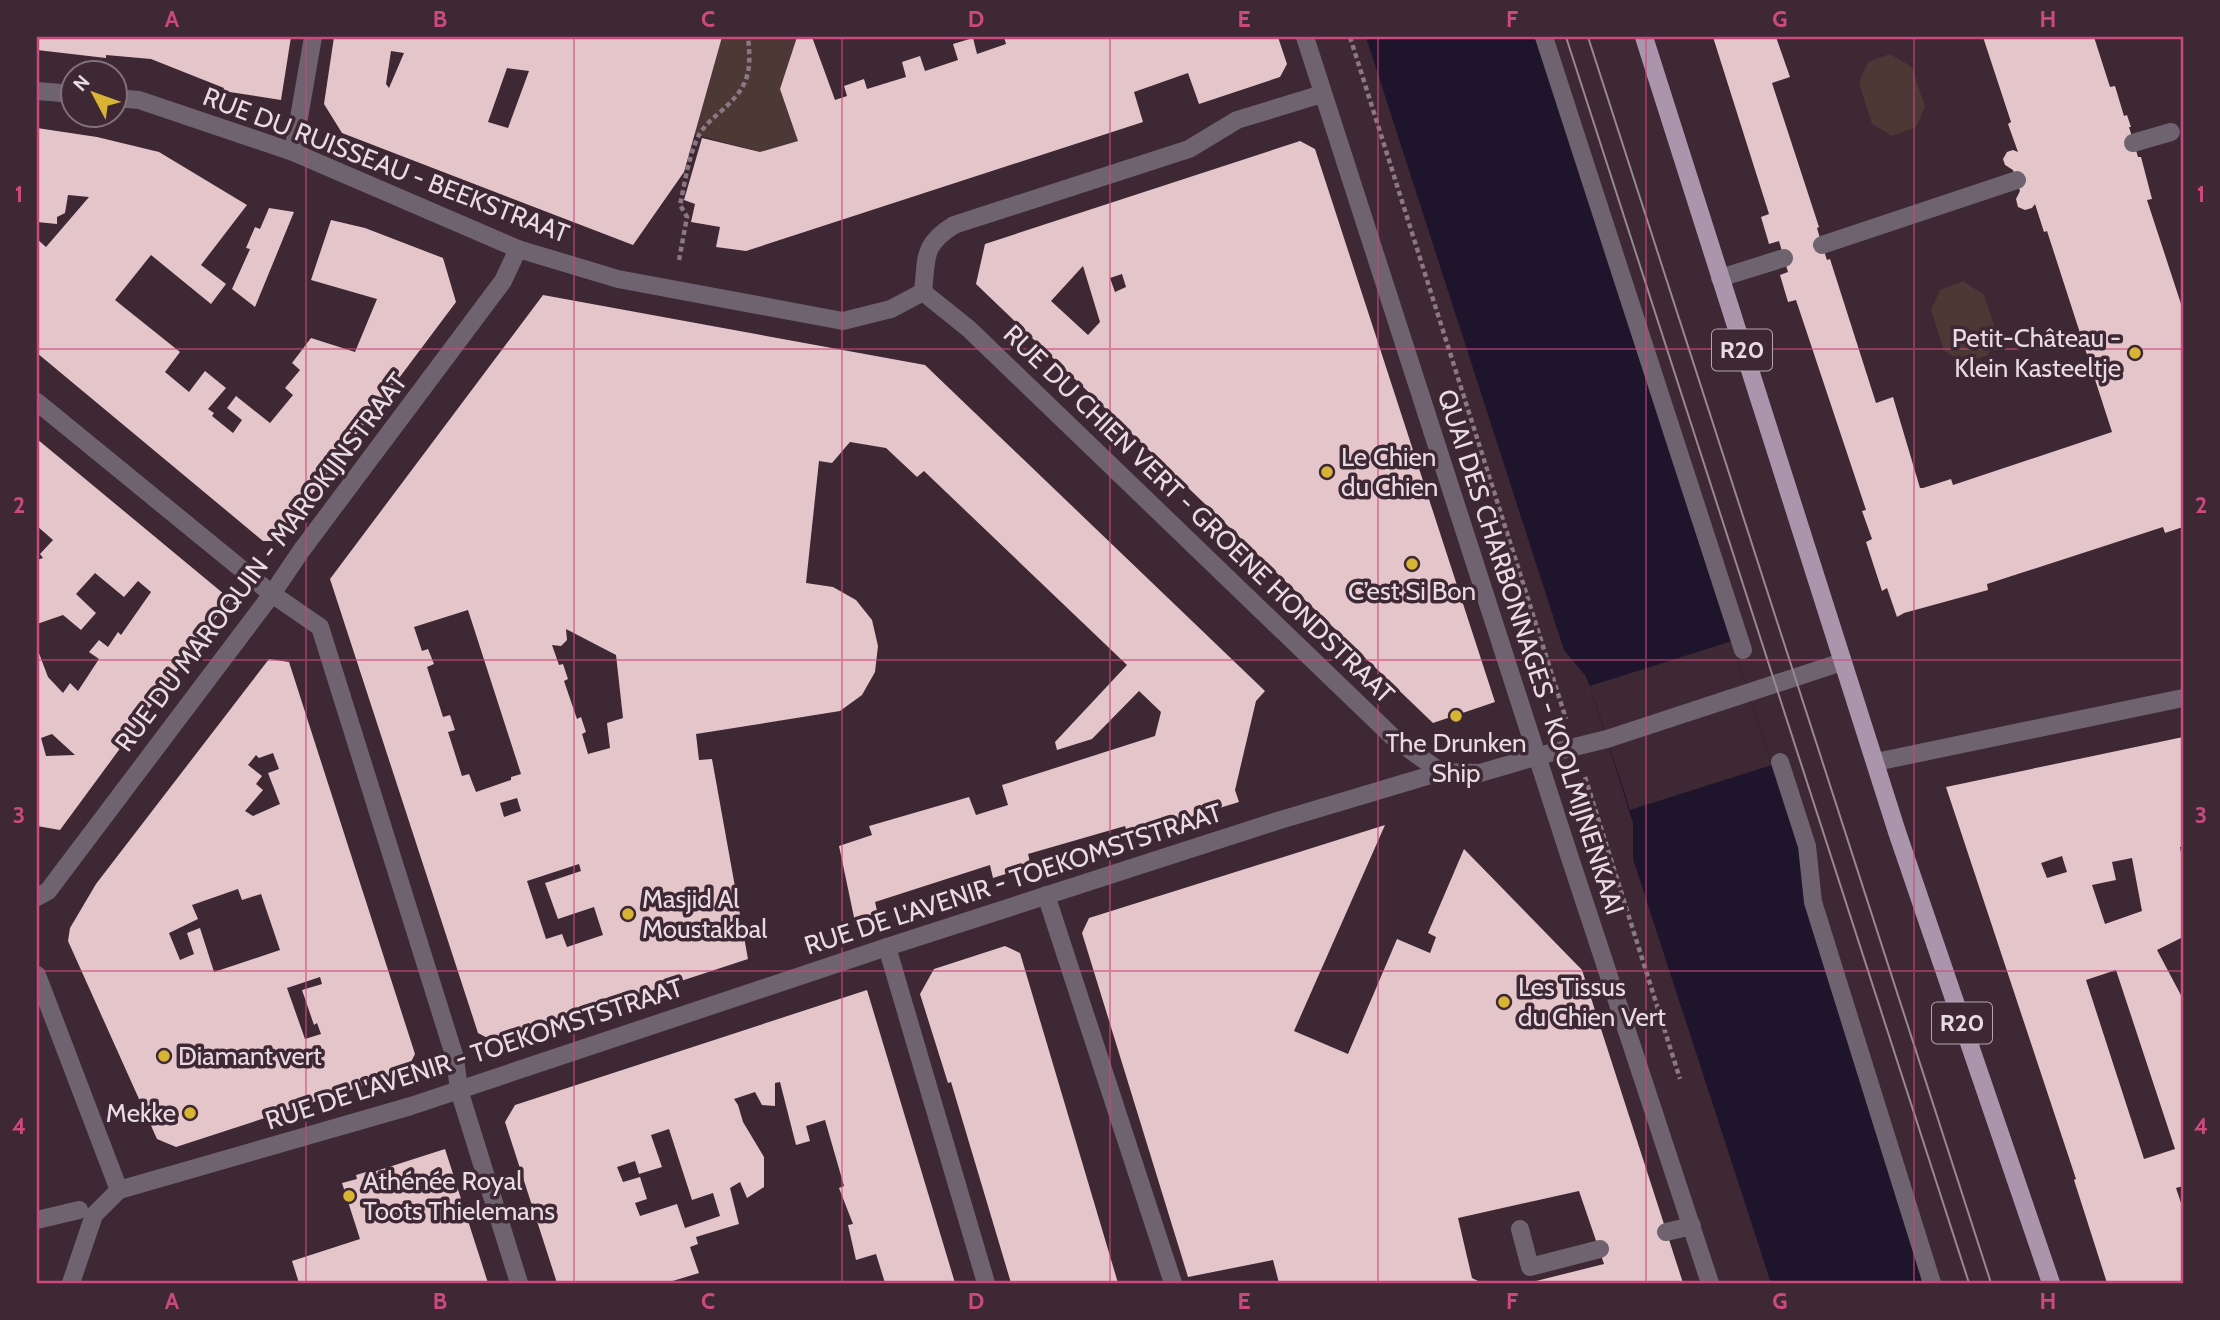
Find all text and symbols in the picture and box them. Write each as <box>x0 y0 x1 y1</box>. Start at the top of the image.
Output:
text: A <box>165 5 180 33</box>
text: B <box>433 5 447 33</box>
text: C <box>701 5 715 33</box>
text: D <box>968 5 984 33</box>
text: E <box>1237 5 1251 33</box>
text: F <box>1506 5 1518 33</box>
text: G <box>1772 5 1788 33</box>
text: H <box>2040 5 2056 33</box>
north arrow <box>60 60 130 130</box>
text: N <box>68 71 95 96</box>
street label: RUE DU RUISSEAU - BEEKSTRAAT <box>198 80 574 250</box>
text: 1 <box>15 180 23 208</box>
text: 1 <box>2197 180 2205 208</box>
street label: RUE DU CHIEN VERT - GROENE HONDSTRAAT <box>997 318 1401 710</box>
place label: Petit-Château - Klein Kasteeltje <box>1952 322 2121 384</box>
road number: R20 <box>1712 330 1772 370</box>
marker: Petit-Château - Klein Kasteeltje <box>2127 345 2143 361</box>
street label: RUE DU MAROQUIN - MAROKIJNSTRAAT <box>108 366 414 758</box>
street label: QUAI DES CHARBONNAGES - KOOLMIJNENKAAI <box>1431 385 1631 919</box>
place label: Le Chien du Chien <box>1341 441 1438 503</box>
marker: Le Chien du Chien <box>1319 464 1335 480</box>
text: 2 <box>13 491 25 519</box>
text: 2 <box>2195 491 2207 519</box>
marker: C’est Si Bon <box>1404 556 1420 572</box>
place label: C’est Si Bon <box>1348 575 1476 607</box>
marker: The Drunken Ship <box>1448 708 1464 724</box>
place label: The Drunken Ship <box>1386 727 1526 789</box>
street label: RUE DE L'AVENIR - TOEKOMSTSTRAAT <box>800 796 1226 962</box>
text: 3 <box>13 801 25 829</box>
text: 3 <box>2195 801 2207 829</box>
place label: Masjid Al Moustakbal <box>642 883 767 945</box>
marker: Masjid Al Moustakbal <box>620 906 636 922</box>
street label: RUE DE L'AVENIR - TOEKOMSTSTRAAT <box>261 971 687 1137</box>
place label: Les Tissus du Chien Vert <box>1518 971 1666 1033</box>
marker: Les Tissus du Chien Vert <box>1496 994 1512 1010</box>
road number: R20 <box>1932 1002 1992 1044</box>
place label: Diamant vert <box>178 1040 322 1072</box>
marker: Diamant vert <box>156 1048 172 1064</box>
place label: Mekke <box>106 1097 176 1129</box>
marker: Mekke <box>182 1105 198 1121</box>
text: 4 <box>12 1112 26 1140</box>
text: 4 <box>2194 1112 2208 1140</box>
place label: Athénée Royal Toots Thielemans <box>363 1165 555 1227</box>
marker: Athénée Royal Toots Thielemans <box>341 1188 357 1204</box>
text: A <box>165 1287 180 1315</box>
text: B <box>433 1287 447 1315</box>
text: C <box>701 1287 715 1315</box>
text: D <box>968 1287 984 1315</box>
text: E <box>1237 1287 1251 1315</box>
text: F <box>1506 1287 1518 1315</box>
text: G <box>1772 1287 1788 1315</box>
text: H <box>2040 1287 2056 1315</box>

